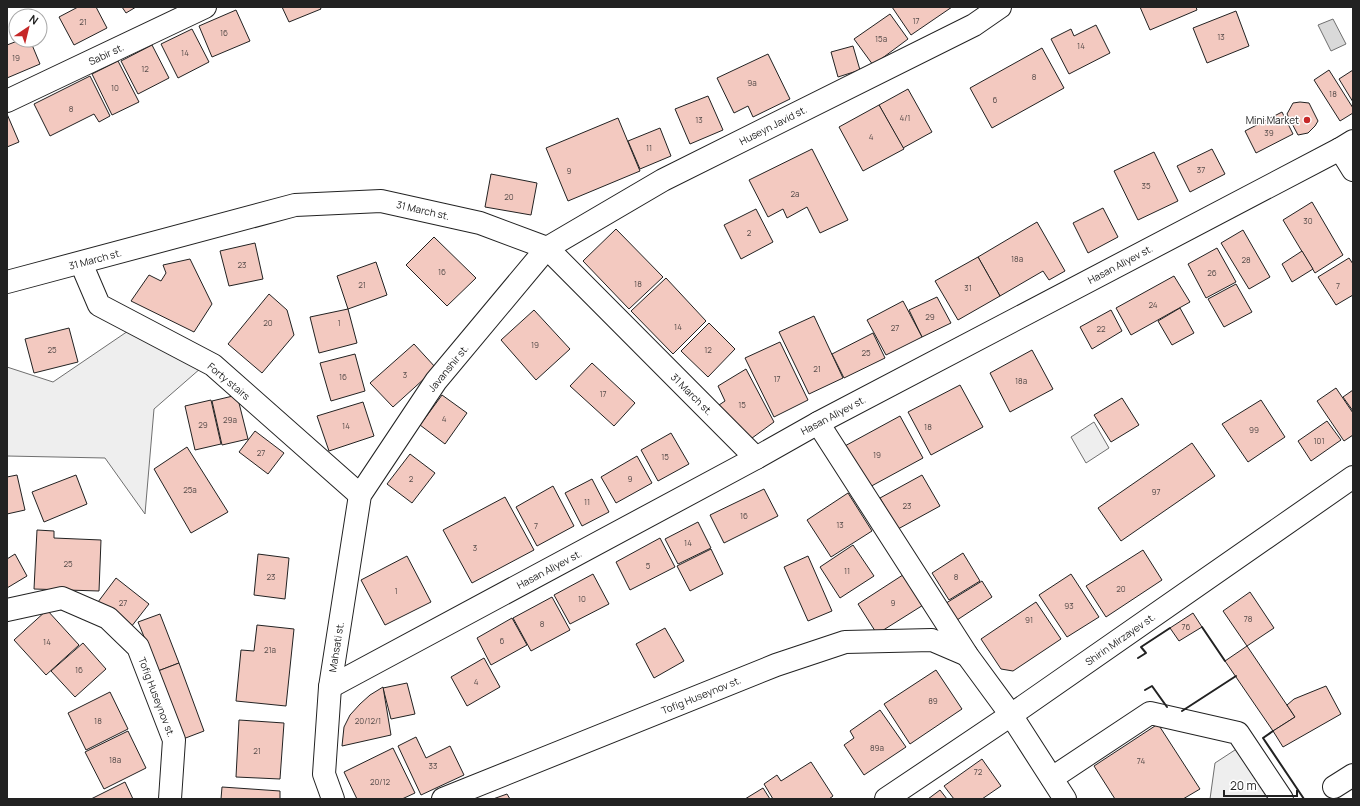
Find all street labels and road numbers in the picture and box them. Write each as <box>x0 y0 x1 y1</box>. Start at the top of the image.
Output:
street label: Sabir st. <box>86 40 126 68</box>
street label: Huseyn Javid st. <box>737 102 809 148</box>
street label: 31 March st. <box>395 197 451 223</box>
street label: Hasan Aliyev st. <box>1085 241 1155 287</box>
street label: 31 March st. <box>67 245 123 273</box>
street label: Javanshir st. <box>425 341 471 395</box>
street label: Forty stairs <box>205 359 253 403</box>
street label: 31 March st. <box>668 370 716 418</box>
street label: Hasan Aliyev st. <box>798 392 868 438</box>
street label: Hasan Aliyev st. <box>514 546 584 592</box>
street label: Shirin Mirzayev st. <box>1082 610 1158 668</box>
street label: Mahsati st. <box>325 621 347 673</box>
street label: Tofig Huseynov st. <box>135 655 179 739</box>
street label: Tofig Huseynov st. <box>659 673 743 717</box>

